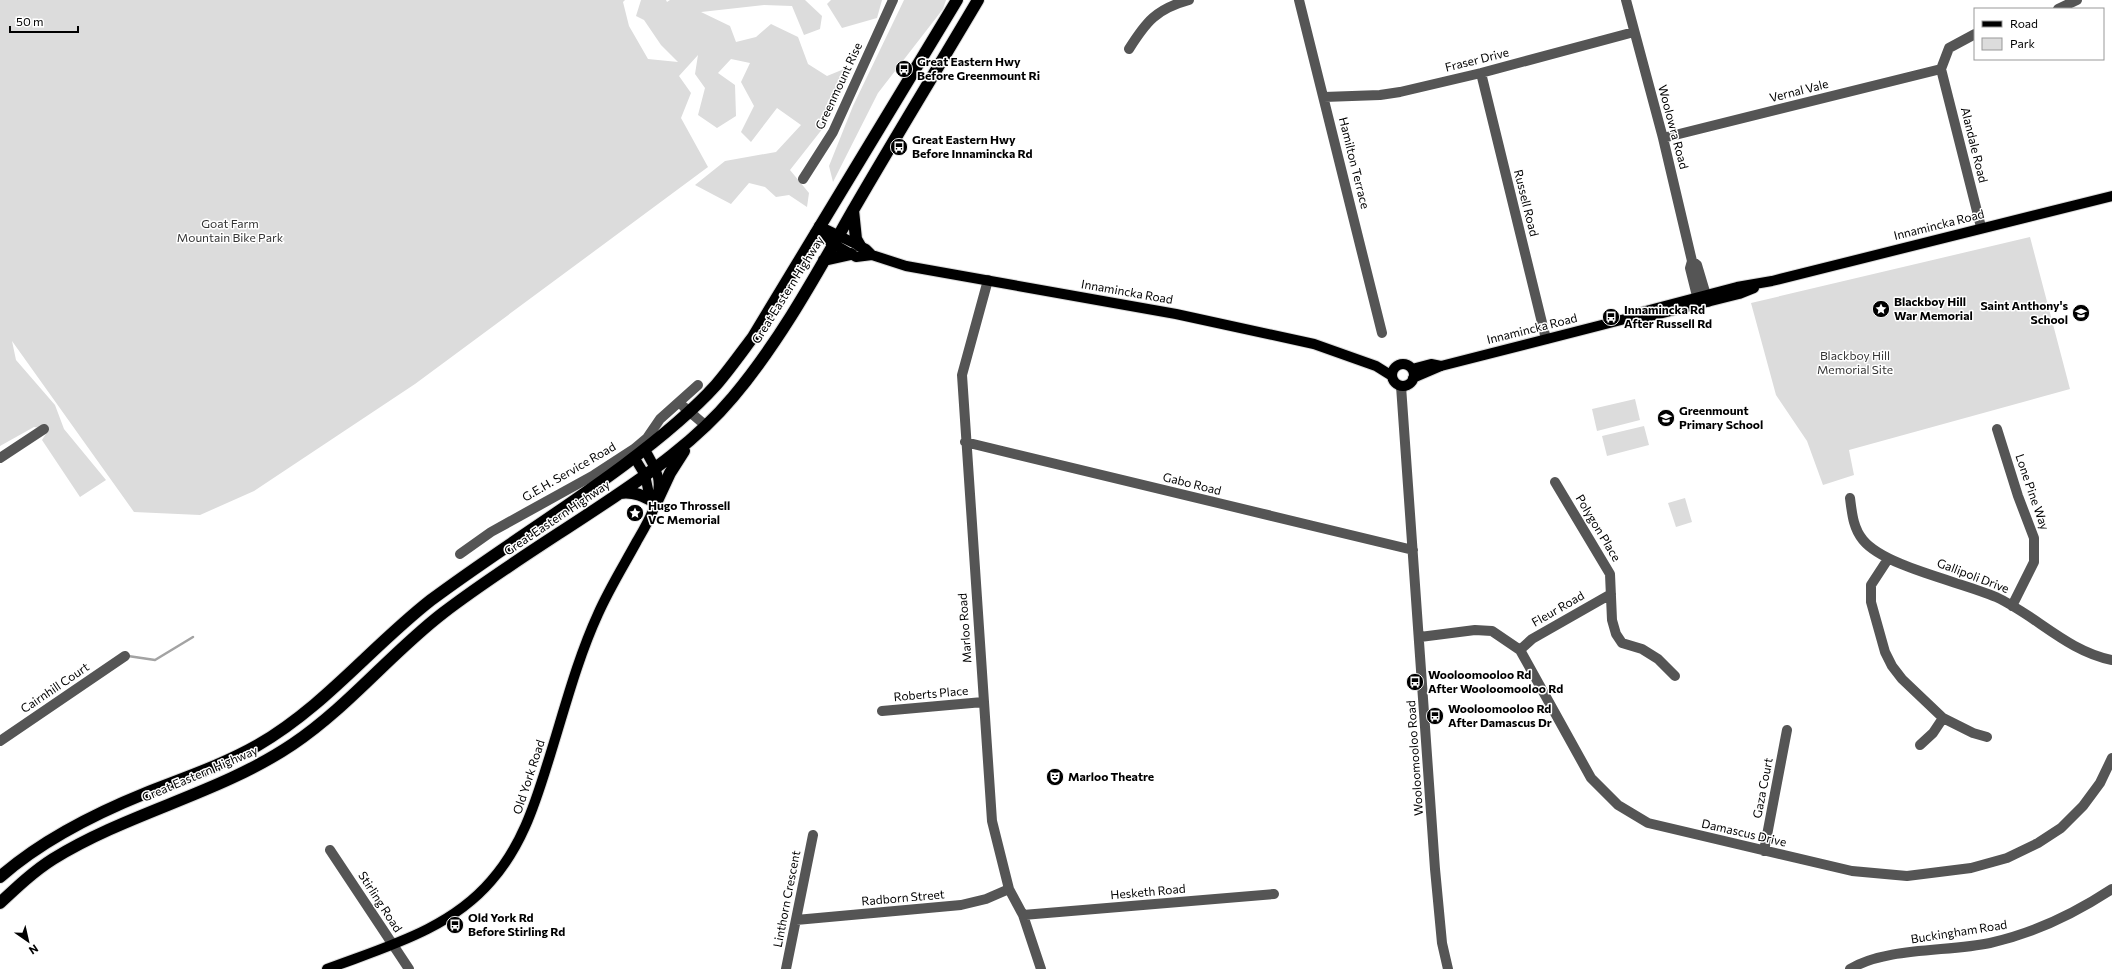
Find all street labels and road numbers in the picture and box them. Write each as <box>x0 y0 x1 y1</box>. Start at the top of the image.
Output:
street label: Greenmount Rise <box>812 40 864 131</box>
street label: Fraser Drive <box>1443 44 1510 74</box>
street label: Vernal Vale <box>1768 76 1830 104</box>
street label: Woolowra Road <box>1656 83 1692 170</box>
street label: Alandale Road <box>1959 106 1991 184</box>
street label: Hamilton Terrace <box>1337 115 1373 210</box>
street label: Russell Road <box>1512 168 1542 238</box>
street label: Innamincka Road <box>1892 206 1986 242</box>
street label: Great Eastern Highway <box>748 233 826 346</box>
street label: Innamincka Road <box>1080 276 1174 306</box>
street label: Innamincka Road <box>1485 310 1579 346</box>
street label: G.E.H. Service Road <box>519 439 618 504</box>
street label: Lone Pine Way <box>2013 452 2053 532</box>
street label: Gabo Road <box>1162 469 1223 497</box>
street label: Great Eastern Highway <box>501 477 612 558</box>
street label: Polygon Place <box>1573 492 1624 563</box>
street label: Gallipoli Drive <box>1935 555 2011 595</box>
street label: Fleur Road <box>1529 588 1586 629</box>
street label: Marloo Road <box>955 593 973 664</box>
street label: Cairnhill Court <box>18 659 91 715</box>
street label: Roberts Place <box>893 683 969 703</box>
street label: Wooloomooloo Road <box>1403 700 1425 816</box>
street label: Old York Road <box>509 738 547 816</box>
street label: Great Eastern Highway <box>140 742 260 804</box>
street label: Gaza Court <box>1749 756 1775 819</box>
street label: Damascus Drive <box>1700 815 1788 849</box>
street label: Linthorn Crescent <box>770 849 802 948</box>
street label: Stirling Road <box>356 868 406 934</box>
street label: Hesketh Road <box>1110 881 1186 901</box>
street label: Radborn Street <box>861 886 945 908</box>
street label: Buckingham Road <box>1910 916 2008 946</box>

